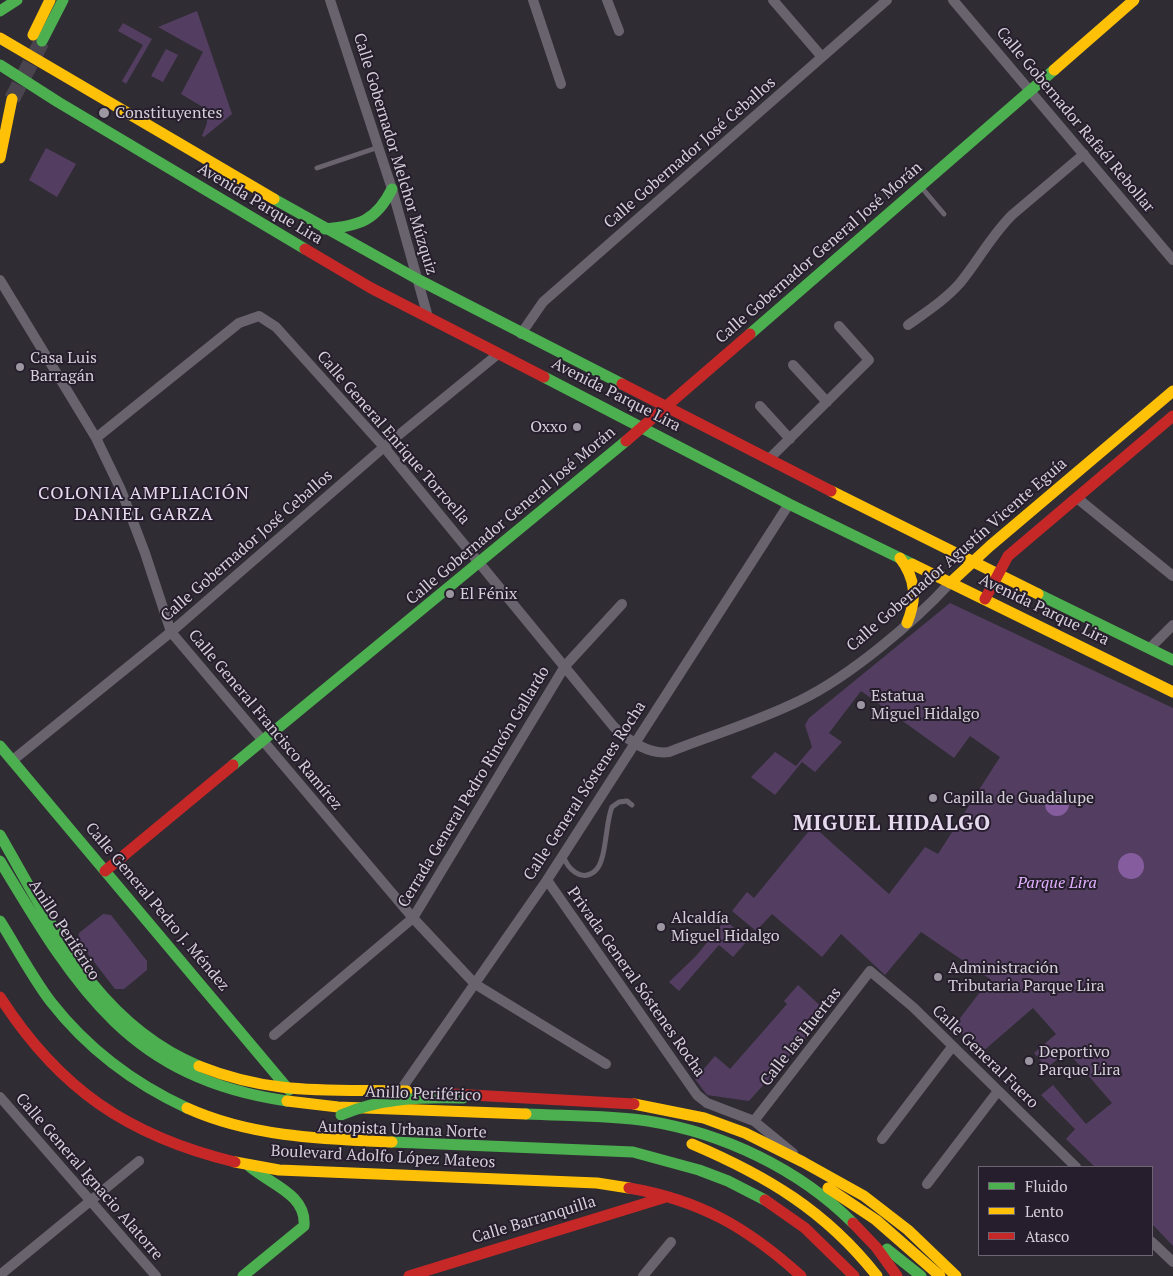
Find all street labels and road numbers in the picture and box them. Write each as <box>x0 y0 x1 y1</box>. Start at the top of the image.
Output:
street label: Calle Gobernador Rafaél Rebollar <box>992 23 1158 217</box>
street label: Calle Gobernador Melchor Múzquiz <box>349 31 441 277</box>
street label: Calle Gobernador José Ceballos <box>600 73 780 233</box>
street label: Calle Gobernador General José Morán <box>712 158 926 348</box>
street label: Avenida Parque Lira <box>194 159 326 249</box>
street label: Calle General Enrique Torroella <box>312 347 474 529</box>
street label: Avenida Parque Lira <box>548 354 684 436</box>
street label: Calle Gobernador General José Morán <box>402 423 620 609</box>
street label: Calle Gobernador Agustín Vicente Eguía <box>843 454 1071 656</box>
street label: Calle Gobernador José Ceballos <box>157 466 337 626</box>
street label: Avenida Parque Lira <box>976 570 1112 650</box>
street label: Calle General Francisco Ramírez <box>184 626 346 814</box>
street label: Cerrada General Pedro Rincón Gallardo <box>394 663 554 911</box>
street label: Calle General Sóstenes Rocha <box>520 698 650 884</box>
street label: Calle General Pedro J. Méndez <box>81 819 233 995</box>
street label: Anillo Periférico <box>24 876 104 984</box>
street label: Privada General Sóstenes Rocha <box>563 883 709 1081</box>
street label: Calle las Huertas <box>757 984 845 1090</box>
street label: Calle General Fuero <box>928 1001 1042 1113</box>
street label: Anillo Periférico <box>365 1082 481 1106</box>
street label: Calle General Ignacio Alatorre <box>11 1090 167 1264</box>
street label: Autopista Urbana Norte <box>317 1117 487 1143</box>
street label: Boulevard Adolfo López Mateos <box>270 1142 496 1172</box>
street label: Calle Barranquilla <box>470 1192 598 1248</box>

